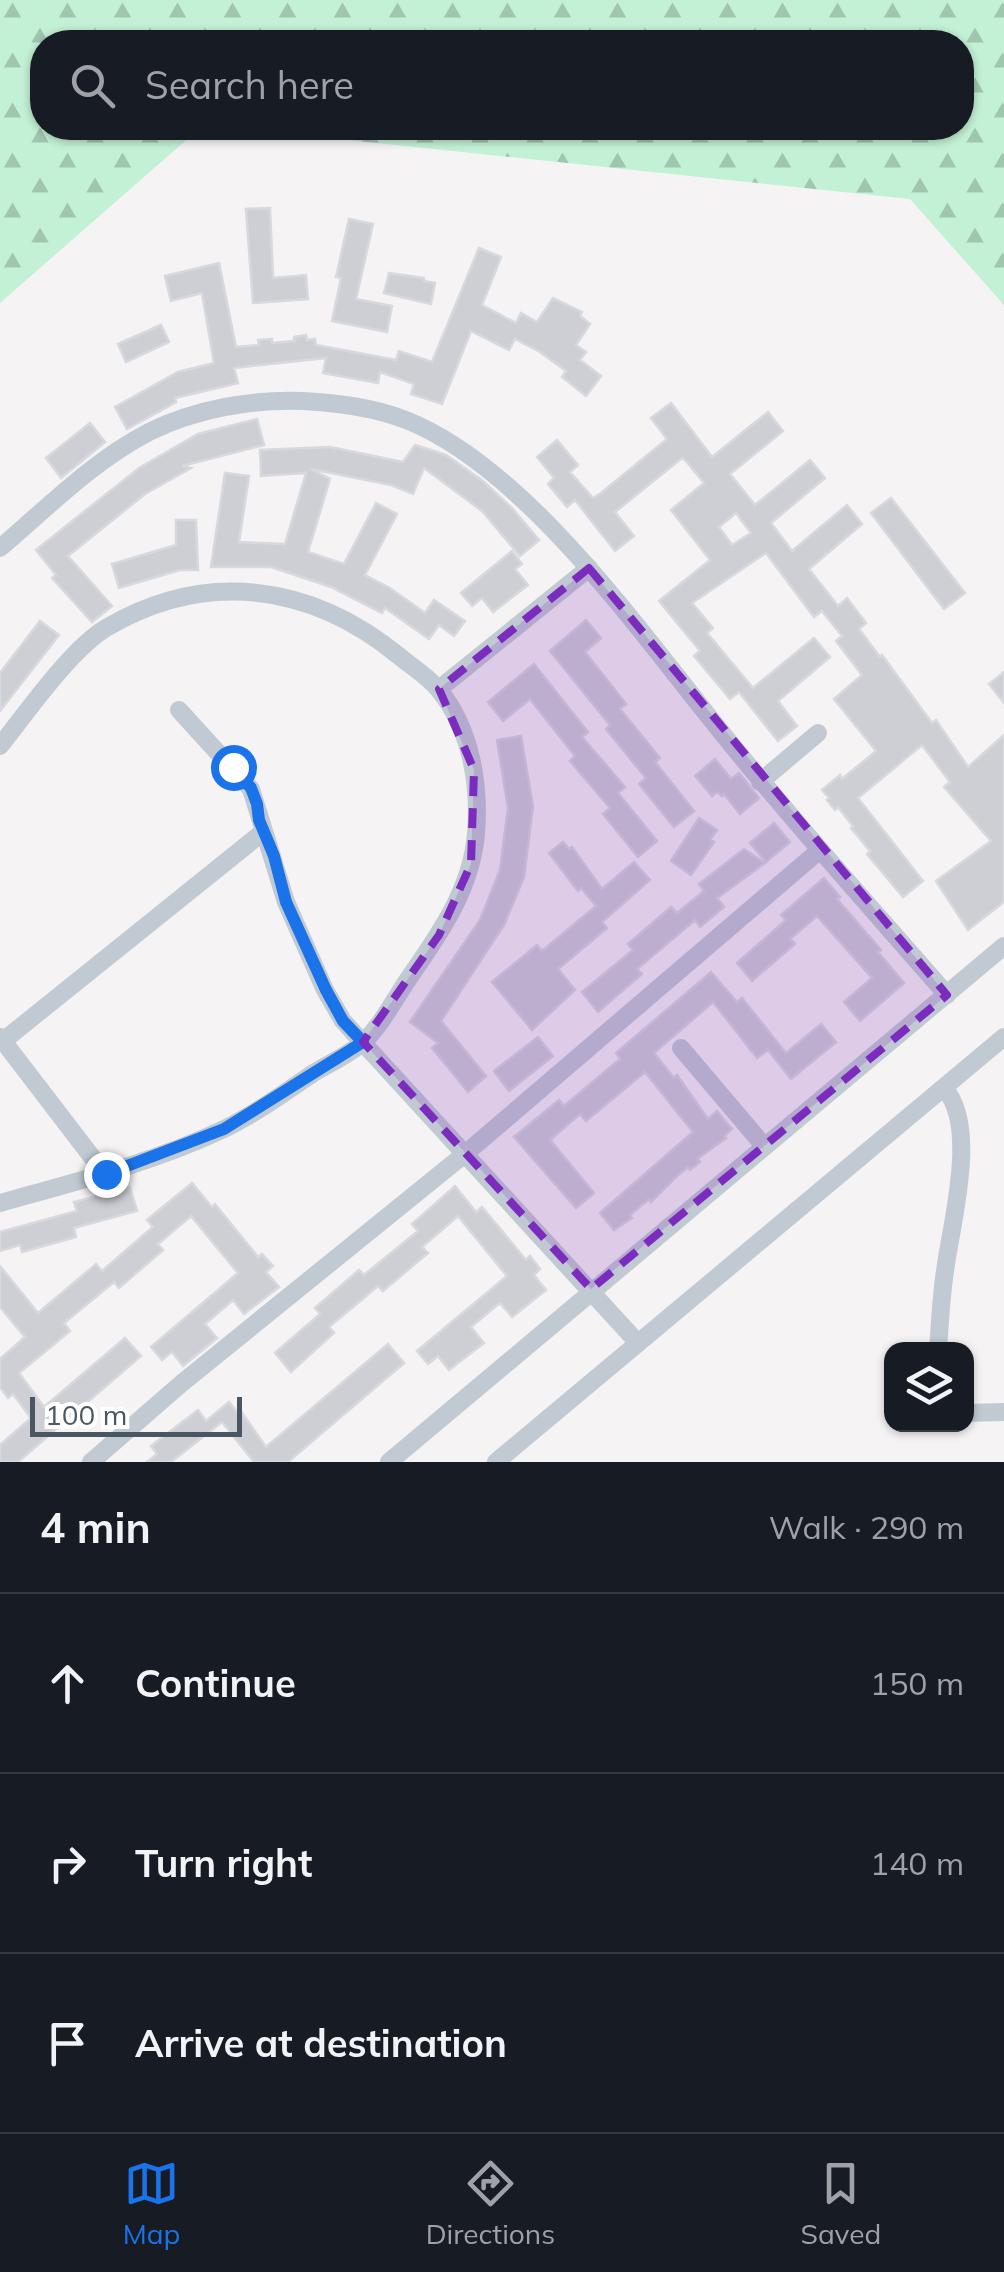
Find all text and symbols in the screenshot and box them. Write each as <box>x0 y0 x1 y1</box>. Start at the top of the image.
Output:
search box <box>30 30 974 140</box>
icon: search <box>65 58 120 113</box>
text: Search here <box>145 61 354 109</box>
route start <box>211 745 257 791</box>
route end <box>84 1152 130 1198</box>
map controls <box>884 1342 974 1432</box>
button: layers <box>884 1342 974 1432</box>
scale bar <box>30 1392 242 1436</box>
text: 100 m <box>45 1397 127 1432</box>
text: 4 min <box>40 1501 151 1554</box>
text: Walk · 290 m <box>769 1507 964 1547</box>
icon: ahead <box>40 1656 95 1711</box>
text: Continue <box>135 1659 296 1707</box>
text: 150 m <box>870 1663 964 1703</box>
icon: right <box>40 1836 95 1891</box>
text: Turn right <box>135 1839 312 1887</box>
text: 140 m <box>870 1843 964 1883</box>
icon: arrive <box>40 2016 95 2071</box>
text: Arrive at destination <box>135 2019 507 2067</box>
tab: Map <box>123 2156 180 2251</box>
tab: Directions <box>426 2156 555 2251</box>
tab: Saved <box>800 2156 881 2251</box>

